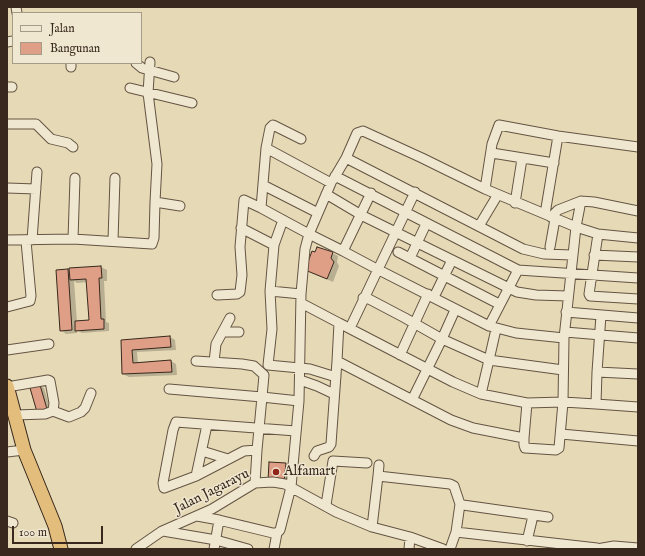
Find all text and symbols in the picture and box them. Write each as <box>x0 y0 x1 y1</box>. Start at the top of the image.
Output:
legend <box>12 12 142 64</box>
text: Jalan <box>50 21 75 36</box>
text: Bangunan <box>50 41 100 56</box>
place label: Alfamart <box>284 464 335 480</box>
street label: Jalan Jagarayu <box>172 466 252 518</box>
marker: Alfamart <box>271 467 281 477</box>
scale bar <box>14 518 105 544</box>
text: 100 m <box>19 525 47 540</box>

